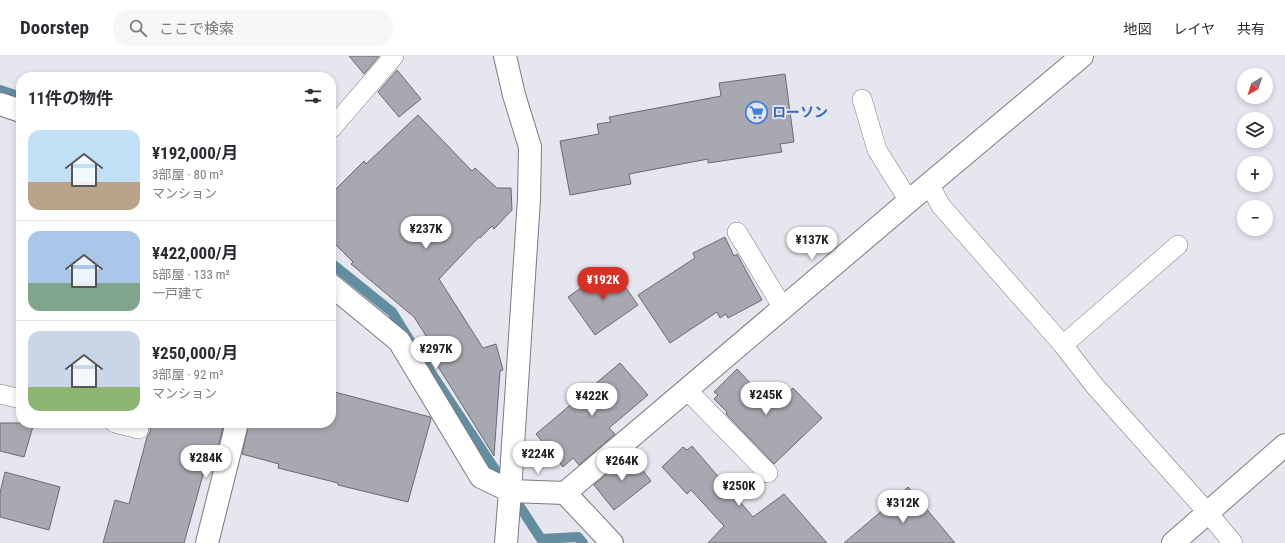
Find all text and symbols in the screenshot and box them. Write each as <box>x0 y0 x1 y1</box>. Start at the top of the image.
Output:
search box <box>113 10 393 46</box>
text: Doorstep <box>20 16 89 39</box>
icon: search <box>127 17 149 39</box>
text: ここで検索 <box>159 20 234 38</box>
text: 地図 <box>1123 21 1151 37</box>
text: レイヤ <box>1173 21 1215 37</box>
text: 共有 <box>1237 21 1265 37</box>
north arrow <box>1237 68 1273 104</box>
map controls <box>1237 68 1273 236</box>
icon: filters <box>302 85 324 107</box>
text: 11件の物件 <box>28 88 113 108</box>
supermarket icon: ローソン <box>744 99 770 125</box>
place label: ローソン <box>772 104 828 120</box>
button: layers <box>1237 112 1273 148</box>
text: ¥192,000/月 <box>152 143 238 163</box>
icon: home <box>60 146 108 194</box>
button: + <box>1237 156 1273 192</box>
text: 3部屋 · 80 m² <box>152 167 223 182</box>
text: マンション <box>152 186 217 201</box>
button: − <box>1237 200 1273 236</box>
pin: ¥237K <box>398 216 454 250</box>
text: ¥237K <box>409 221 443 236</box>
pin: ¥137K <box>784 227 840 261</box>
text: ¥137K <box>795 232 829 247</box>
text: ¥422,000/月 <box>152 243 238 263</box>
icon: home <box>60 247 108 295</box>
text: 5部屋 · 133 m² <box>152 267 230 282</box>
pin: ¥192K <box>575 267 631 301</box>
text: ¥192K <box>586 272 620 287</box>
text: 一戸建て <box>152 286 204 301</box>
pin: ¥297K <box>408 336 464 370</box>
text: ¥297K <box>419 341 453 356</box>
text: ¥250,000/月 <box>152 343 238 363</box>
icon: home <box>60 347 108 395</box>
text: 3部屋 · 92 m² <box>152 367 223 382</box>
pin: ¥245K <box>738 382 794 416</box>
pin: ¥422K <box>564 383 620 417</box>
text: マンション <box>152 386 217 401</box>
text: ¥245K <box>749 387 783 402</box>
text: ¥422K <box>575 388 609 403</box>
pin: ¥224K <box>510 441 566 475</box>
pin: ¥284K <box>178 445 234 479</box>
text: ¥224K <box>521 446 555 461</box>
pin: ¥264K <box>594 448 650 482</box>
text: ¥284K <box>189 450 223 465</box>
text: ¥264K <box>605 453 639 468</box>
pin: ¥250K <box>711 473 767 507</box>
text: ¥250K <box>722 478 756 493</box>
pin: ¥312K <box>875 490 931 524</box>
text: ¥312K <box>886 495 920 510</box>

